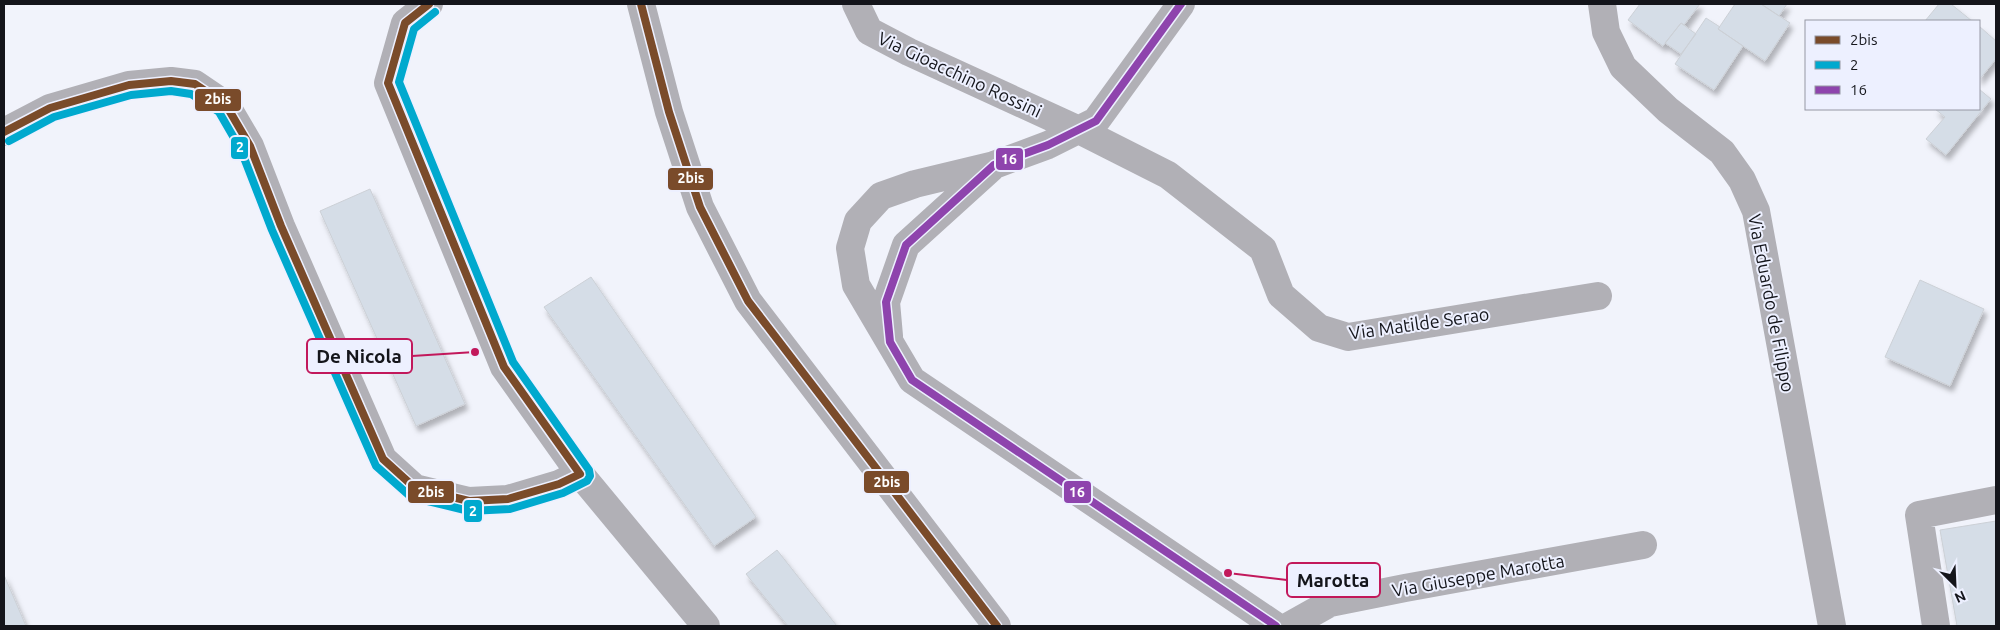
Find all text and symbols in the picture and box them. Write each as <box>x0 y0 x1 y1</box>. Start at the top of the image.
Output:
legend <box>1805 20 1980 110</box>
street label: Via Gioacchino Rossini <box>875 27 1045 121</box>
text: 2bis <box>1850 31 1877 48</box>
text: 2 <box>1850 56 1858 73</box>
text: 16 <box>1850 81 1867 98</box>
line badge: 2bis <box>194 88 242 112</box>
text: 2bis <box>205 91 232 107</box>
line badge: 2 <box>230 136 249 160</box>
text: 2 <box>236 139 244 155</box>
line badge: 16 <box>995 147 1024 171</box>
text: 16 <box>1001 151 1017 167</box>
line badge: 2bis <box>667 167 714 191</box>
text: 2bis <box>678 170 705 186</box>
street label: Via Eduardo de Filippo <box>1745 212 1799 394</box>
street label: Via Matilde Serao <box>1348 303 1490 343</box>
callout: De Nicola <box>307 339 412 373</box>
text: De Nicola <box>316 345 402 367</box>
line badge: 2bis <box>863 470 910 494</box>
text: 2bis <box>874 474 901 490</box>
line badge: 2bis <box>407 480 455 504</box>
line badge: 16 <box>1063 480 1092 504</box>
text: 2bis <box>418 484 445 500</box>
text: 16 <box>1069 484 1085 500</box>
line badge: 2 <box>463 499 483 523</box>
text: 2 <box>469 503 477 519</box>
street label: Via Giuseppe Marotta <box>1390 550 1566 600</box>
north arrow <box>1930 560 1980 610</box>
callout: Marotta <box>1287 563 1380 597</box>
text: Marotta <box>1297 569 1369 591</box>
text: N <box>1952 587 1968 606</box>

